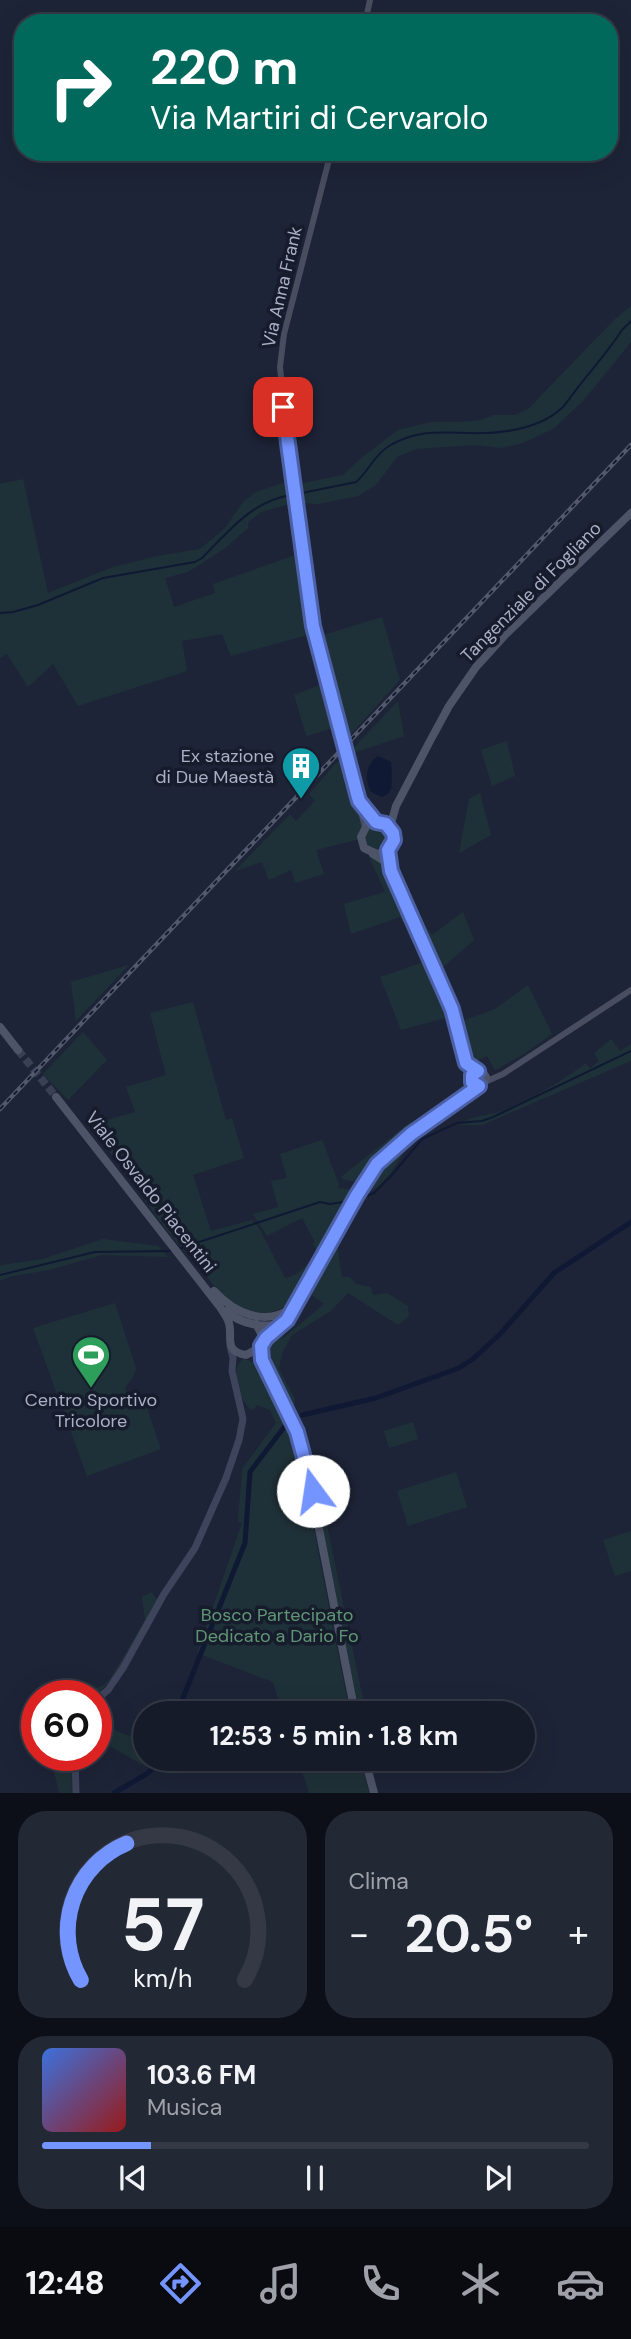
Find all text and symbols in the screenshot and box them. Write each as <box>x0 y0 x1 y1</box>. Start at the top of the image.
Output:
text: 220 m <box>150 35 298 99</box>
icon: right <box>35 42 126 133</box>
text: Via Martiri di Cervarolo <box>150 97 488 139</box>
street label: Via Anna Frank <box>256 224 308 350</box>
pin <box>253 377 313 437</box>
icon: arrive <box>264 388 302 426</box>
street label: Tangenziale di Fogliano <box>455 516 607 668</box>
place label: Ex stazione di Due Maestà <box>155 744 274 789</box>
building icon: Ex stazione di Due Maestà <box>280 745 322 800</box>
street label: Viale Osvaldo Piacentini <box>80 1106 222 1278</box>
sports icon: Centro Sportivo Tricolore <box>70 1334 112 1389</box>
place label: Centro Sportivo Tricolore <box>25 1388 157 1433</box>
position arrow <box>276 1454 350 1528</box>
park label: Bosco Partecipato Dedicato a Dario Fo <box>195 1603 359 1648</box>
speed limit sign: 60 <box>21 1680 112 1771</box>
text: 12:53 · 5 min · 1.8 km <box>210 1719 458 1753</box>
text: Clima <box>349 1866 409 1896</box>
text: 57 <box>120 1879 204 1974</box>
text: 20.5° <box>404 1900 533 1968</box>
text: − <box>349 1909 369 1959</box>
text: + <box>568 1909 589 1959</box>
text: km/h <box>133 1962 192 1995</box>
text: 103.6 FM <box>147 2058 256 2092</box>
text: Musica <box>147 2092 222 2122</box>
icon: previous <box>114 2159 152 2197</box>
icon: pause <box>296 2159 334 2197</box>
icon: next <box>479 2159 517 2197</box>
icon: directions <box>156 2259 205 2308</box>
icon: music <box>256 2259 305 2308</box>
icon: phone <box>356 2259 405 2308</box>
icon: climate <box>456 2259 505 2308</box>
icon: car <box>556 2259 605 2308</box>
text: 12:48 <box>26 2262 105 2304</box>

